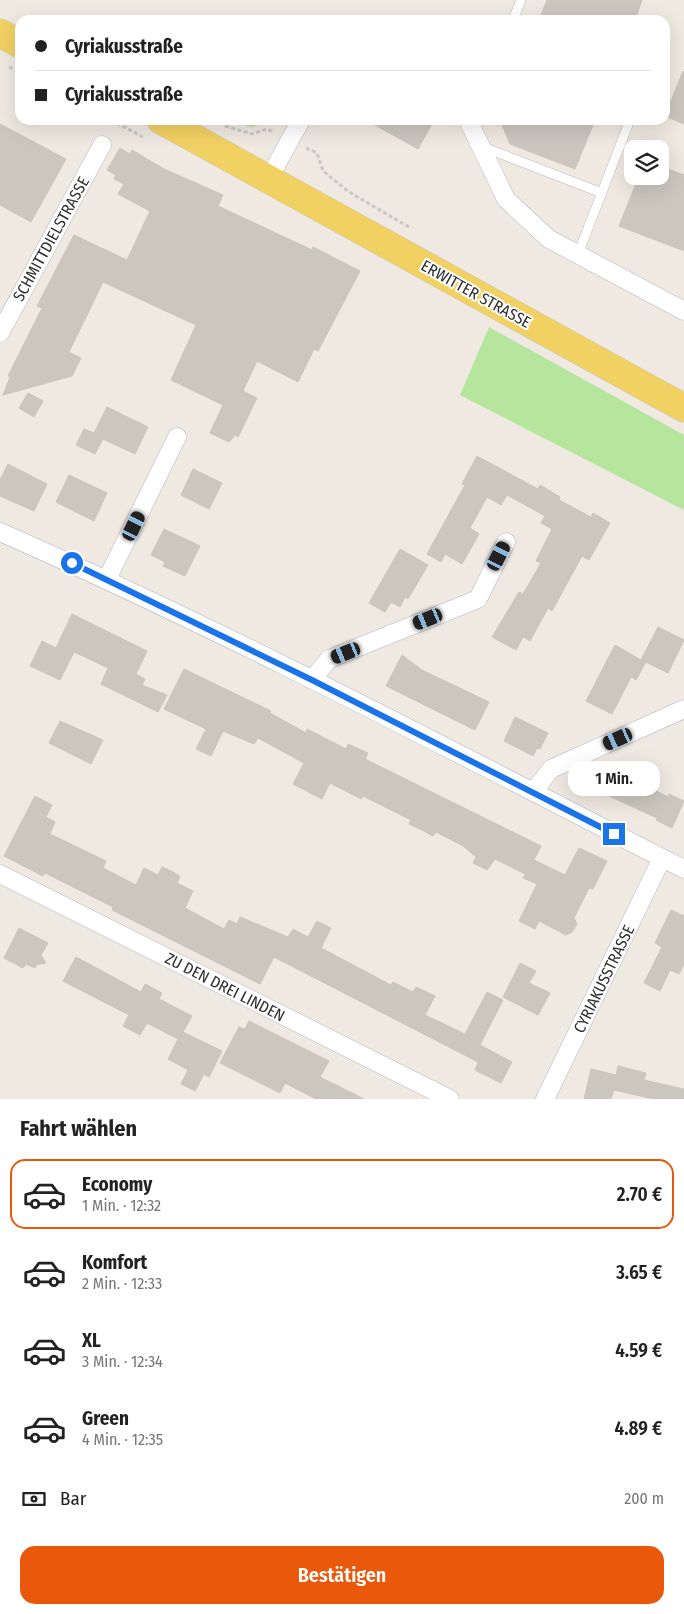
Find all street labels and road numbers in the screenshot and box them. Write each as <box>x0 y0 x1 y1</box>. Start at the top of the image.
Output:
street label: SCHMITTDIELSTRASSE <box>9 173 93 305</box>
street label: ERWITTER STRASSE <box>418 256 534 332</box>
street label: CYRIAKUSSTRASSE <box>570 922 638 1036</box>
street label: ZU DEN DREI LINDEN <box>162 949 288 1025</box>

